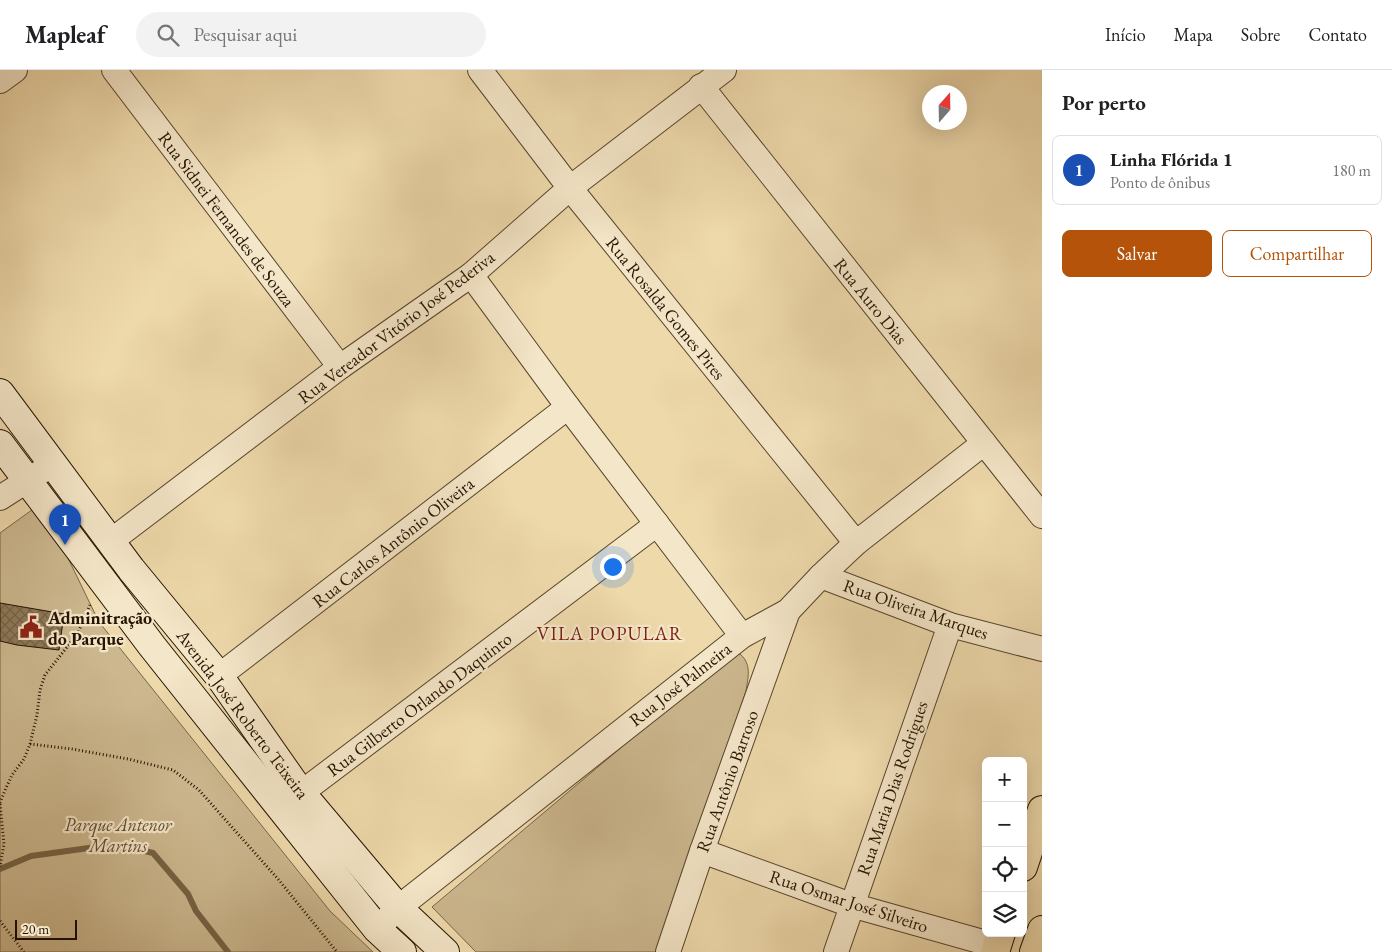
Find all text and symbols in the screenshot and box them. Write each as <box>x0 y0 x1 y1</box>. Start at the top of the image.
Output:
search box <box>136 12 486 57</box>
text: Mapleaf <box>25 19 106 50</box>
icon: search <box>154 21 182 49</box>
text: Pesquisar aqui <box>194 22 297 47</box>
text: Início <box>1105 23 1146 46</box>
text: Mapa <box>1174 23 1213 46</box>
text: Sobre <box>1241 23 1280 46</box>
text: Contato <box>1308 23 1367 46</box>
north arrow <box>922 85 967 130</box>
text: Por perto <box>1062 89 1146 116</box>
street label: Rua Sidnei Fernandes de Souza <box>154 127 301 312</box>
text: Linha Flórida 1 <box>1110 147 1233 172</box>
text: 1 <box>1075 160 1083 181</box>
text: 180 m <box>1332 160 1371 181</box>
text: Ponto de ônibus <box>1110 172 1210 193</box>
button: Salvar <box>1062 230 1212 277</box>
button: Compartilhar <box>1222 230 1372 277</box>
street label: Rua Rosalda Gomes Pires <box>601 232 731 384</box>
street label: Rua Vereador Vitório José Pederiva <box>293 245 500 409</box>
street label: Rua Auro Dias <box>829 253 913 349</box>
street label: Rua Carlos Antônio Oliveira <box>307 471 479 612</box>
pin: 1 <box>49 504 81 545</box>
your location <box>600 554 626 580</box>
street label: Rua Oliveira Marques <box>840 573 992 645</box>
place label: Adminitração do Parque <box>47 606 152 650</box>
public building icon: Adminitração do Parque <box>18 614 44 640</box>
district label: VILA POPULAR <box>537 621 683 646</box>
street label: Avenida José Roberto Teixeira <box>171 624 315 804</box>
street label: Rua Gilberto Orlando Daquinto <box>322 627 516 781</box>
street label: Rua José Palmeira <box>624 636 736 731</box>
street label: Rua Maria Dias Rodrigues <box>851 697 933 878</box>
street label: Rua Antônio Barroso <box>691 707 763 855</box>
map controls <box>982 757 1027 937</box>
button: + <box>982 757 1027 802</box>
button: − <box>982 802 1027 847</box>
park label: Parque Antenor Martins <box>64 813 173 857</box>
button: locate <box>982 847 1027 892</box>
street label: Rua Osmar José Silveiro <box>767 864 931 938</box>
button: layers <box>982 892 1027 937</box>
scale bar <box>15 917 78 940</box>
text: 20 m <box>22 920 49 938</box>

